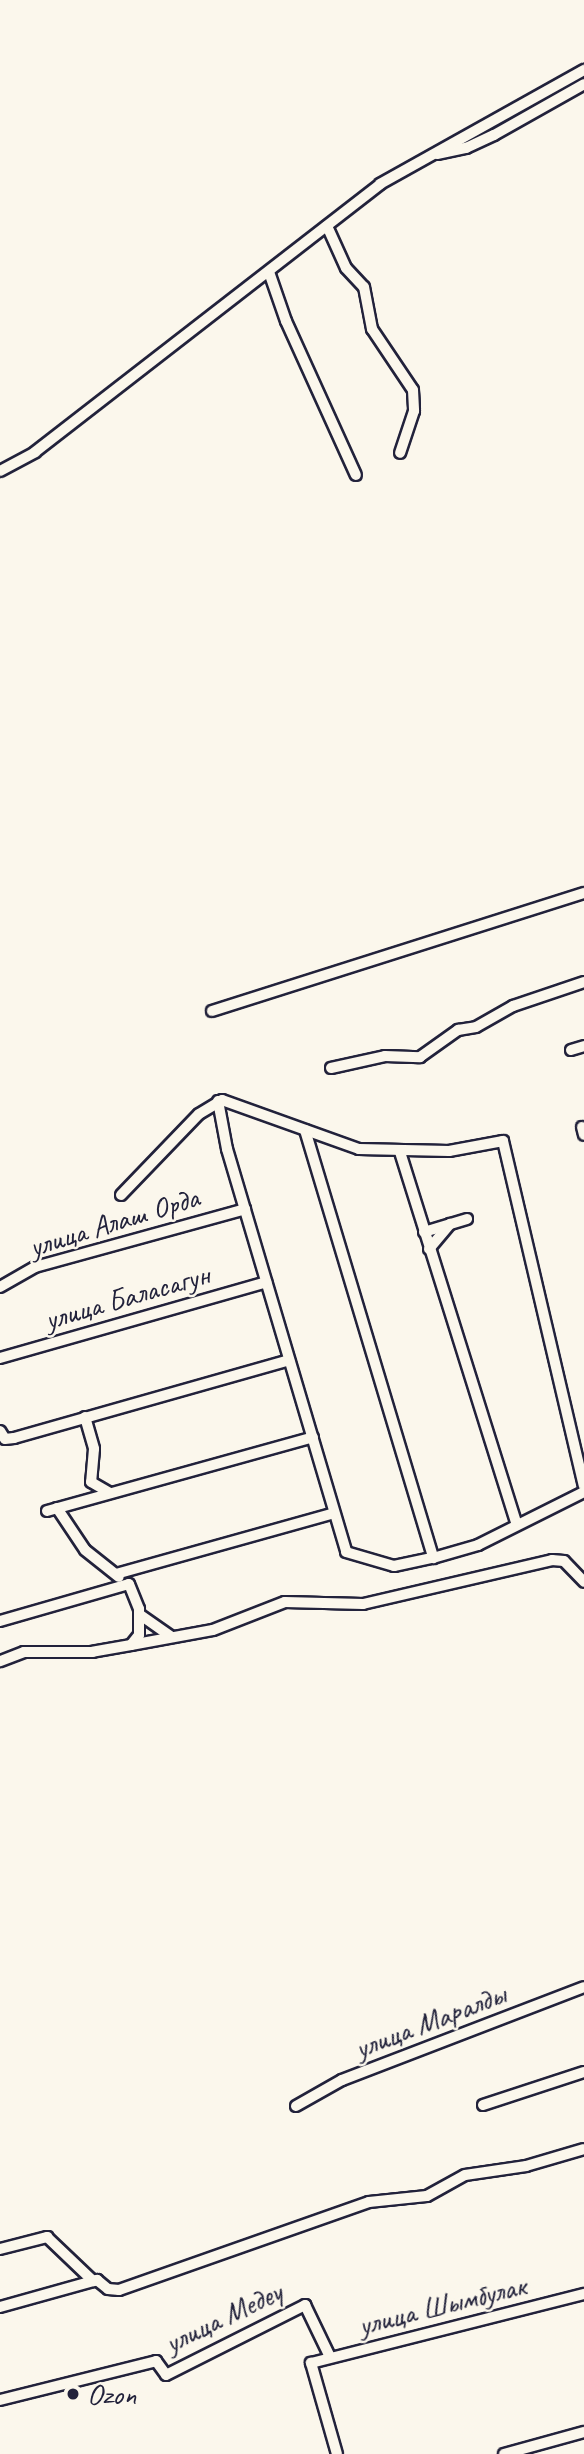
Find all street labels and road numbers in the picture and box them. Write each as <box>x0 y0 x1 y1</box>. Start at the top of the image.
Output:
street label: улица Алаш Орда <box>24 1179 204 1265</box>
street label: улица Баласагун <box>40 1256 214 1338</box>
street label: улица Маралды <box>350 1976 510 2066</box>
street label: улица Шымбулак <box>354 2267 530 2343</box>
street label: улица Медеу <box>158 2273 288 2361</box>

